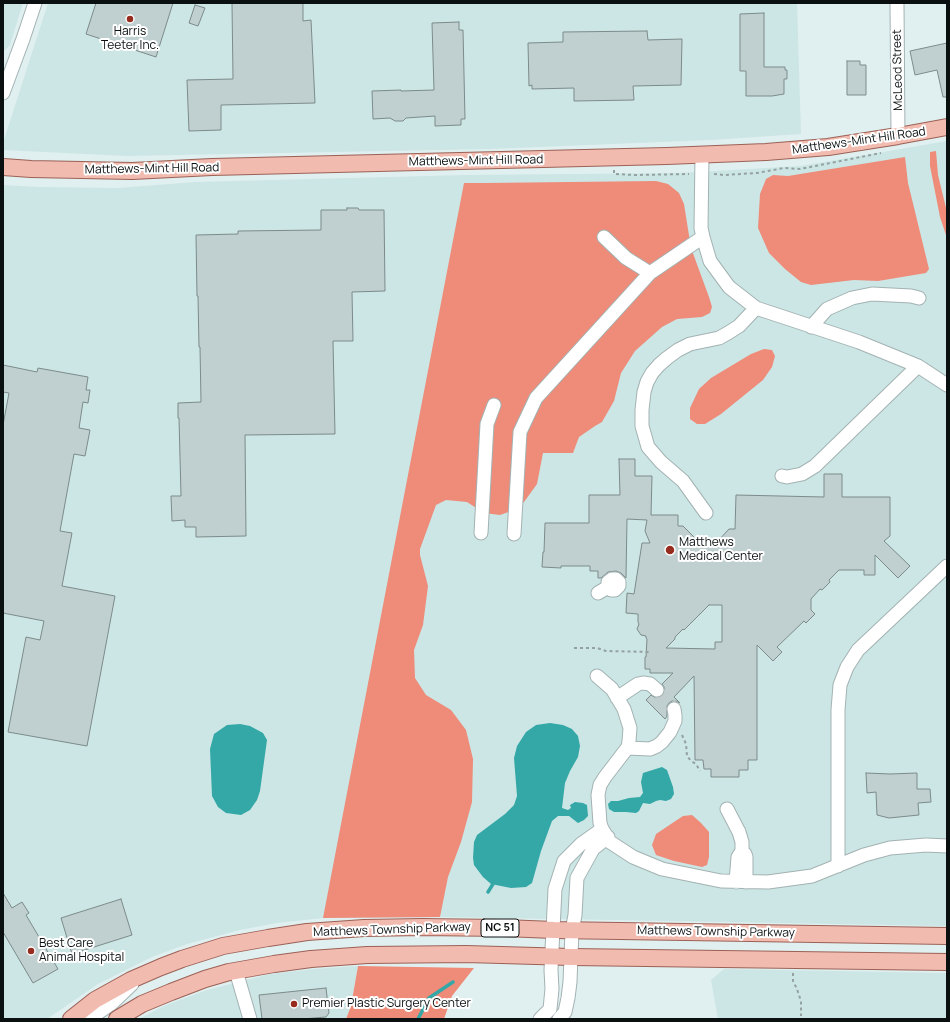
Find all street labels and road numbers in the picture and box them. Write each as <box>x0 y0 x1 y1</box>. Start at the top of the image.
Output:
street label: McLeod Street <box>890 29 906 111</box>
street label: Matthews-Mint Hill Road <box>791 125 927 157</box>
street label: Matthews-Mint Hill Road <box>409 153 543 169</box>
street label: Matthews-Mint Hill Road <box>85 161 219 177</box>
road number: NC 51 <box>481 919 519 937</box>
street label: Matthews Township Parkway <box>313 920 471 940</box>
street label: Matthews Township Parkway <box>637 923 795 941</box>

